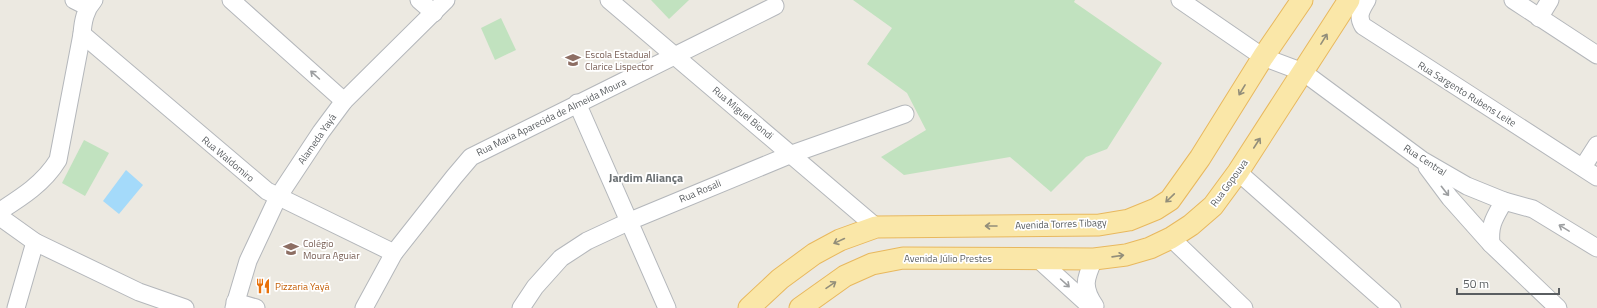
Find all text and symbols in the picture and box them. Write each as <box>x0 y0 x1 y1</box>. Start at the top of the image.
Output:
one-way arrow <box>1321 33 1329 45</box>
place label: Escola Estadual Clarice Lispector <box>585 47 654 74</box>
school or university icon: Escola Estadual Clarice Lispector <box>564 51 582 69</box>
street label: Rua Sargento Rubens Leite <box>1415 58 1519 130</box>
one-way arrow <box>310 71 320 80</box>
street label: Rua Maria Aparecida de Almeida Moura <box>474 74 628 160</box>
street label: Rua Miguel Biondi <box>709 83 777 143</box>
one-way arrow <box>1238 84 1246 96</box>
street label: Alameda Yayá <box>294 111 340 167</box>
street label: Rua Waldomiro <box>198 133 258 185</box>
one-way arrow <box>1253 138 1261 149</box>
street label: Rua Central <box>1401 140 1449 180</box>
street label: Rua Gopouva <box>1207 156 1251 210</box>
district label: Jardim Aliança <box>609 168 683 187</box>
street label: Rua Rosali <box>677 175 723 207</box>
one-way arrow <box>1441 186 1450 197</box>
one-way arrow <box>1165 193 1175 203</box>
street label: Avenida Torres Tibagy <box>1015 215 1107 233</box>
one-way arrow <box>985 222 998 230</box>
one-way arrow <box>1558 223 1570 231</box>
place label: Colégio Moura Aguiar <box>303 236 360 263</box>
one-way arrow <box>834 238 846 245</box>
school or university icon: Colégio Moura Aguiar <box>282 240 300 258</box>
street label: Avenida Júlio Prestes <box>904 251 992 266</box>
one-way arrow <box>1111 252 1124 260</box>
scale bar <box>1457 270 1559 296</box>
text: 50 m <box>1463 274 1489 293</box>
restaurant icon: Pizzaria Yayá <box>254 277 272 295</box>
one-way arrow <box>1059 278 1069 287</box>
place label: Pizzaria Yayá <box>275 279 330 294</box>
one-way arrow <box>825 281 836 289</box>

